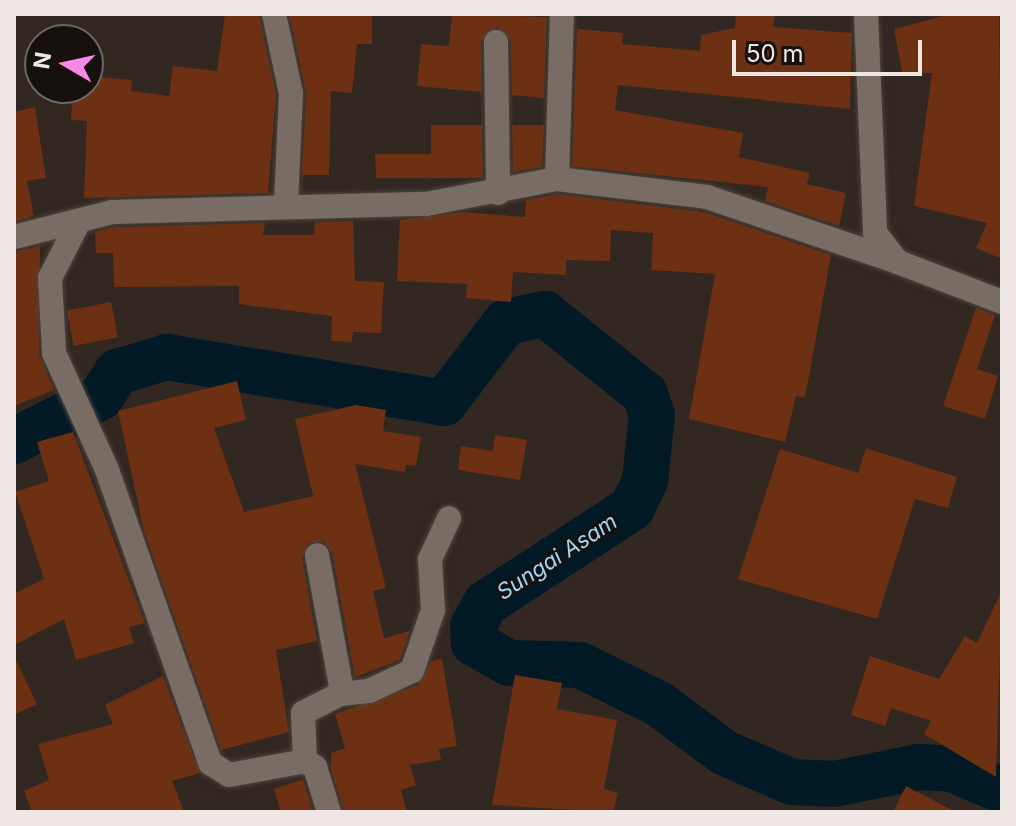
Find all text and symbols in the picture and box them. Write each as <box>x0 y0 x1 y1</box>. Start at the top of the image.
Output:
north arrow <box>24 24 104 104</box>
scale bar <box>736 24 926 74</box>
text: 50 m <box>746 39 804 68</box>
text: N <box>28 50 56 71</box>
water label: Sungai Asam <box>492 508 622 606</box>

